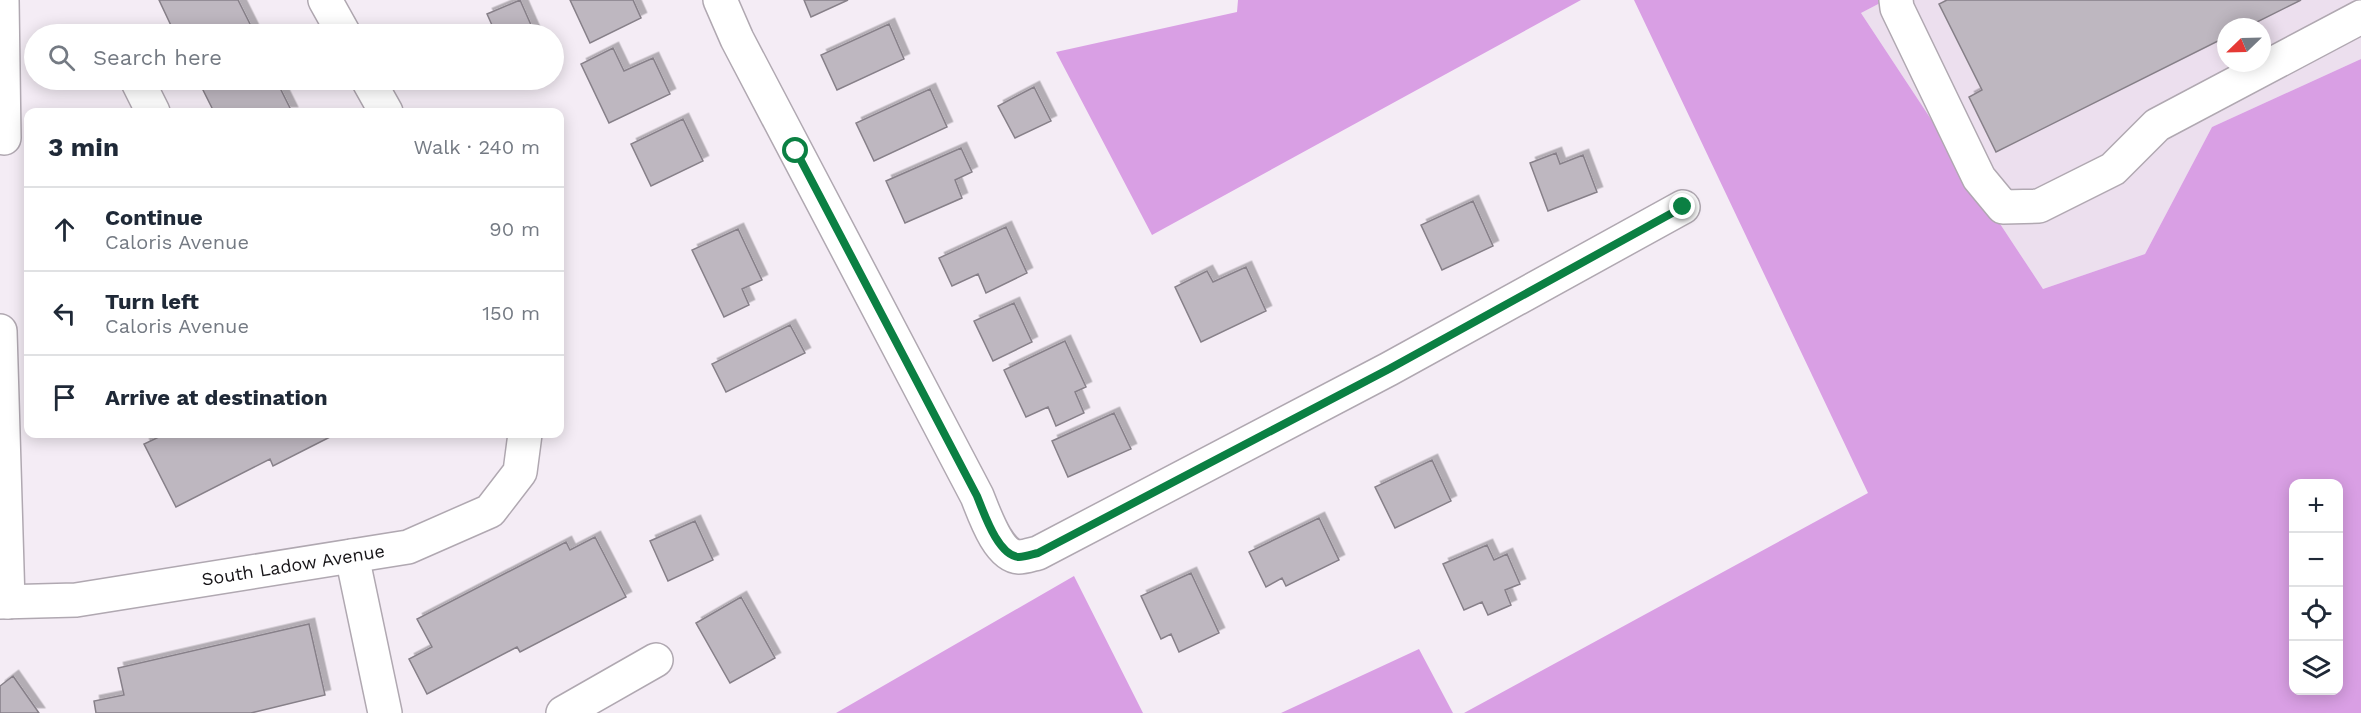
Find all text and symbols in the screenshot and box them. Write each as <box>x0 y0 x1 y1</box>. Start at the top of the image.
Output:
north arrow <box>2217 18 2271 72</box>
search box <box>24 24 564 90</box>
icon: search <box>45 41 78 74</box>
text: Search here <box>93 45 222 70</box>
text: 3 min <box>48 132 119 162</box>
text: Walk · 240 m <box>413 135 540 159</box>
route start <box>782 137 808 163</box>
route end <box>1669 193 1695 219</box>
text: Continue <box>105 205 203 230</box>
icon: ahead <box>48 213 81 246</box>
text: 90 m <box>489 217 540 241</box>
text: Caloris Avenue <box>105 230 249 254</box>
text: Turn left <box>105 289 199 314</box>
icon: left <box>48 297 81 330</box>
text: 150 m <box>482 301 540 325</box>
text: Caloris Avenue <box>105 314 249 338</box>
icon: arrive <box>48 381 81 414</box>
text: Arrive at destination <box>105 385 328 410</box>
map controls <box>2289 479 2343 695</box>
button: + <box>2289 479 2343 533</box>
button: − <box>2289 533 2343 587</box>
street label: South Ladow Avenue <box>200 540 386 590</box>
button: locate <box>2289 587 2343 641</box>
button: layers <box>2289 641 2343 695</box>

